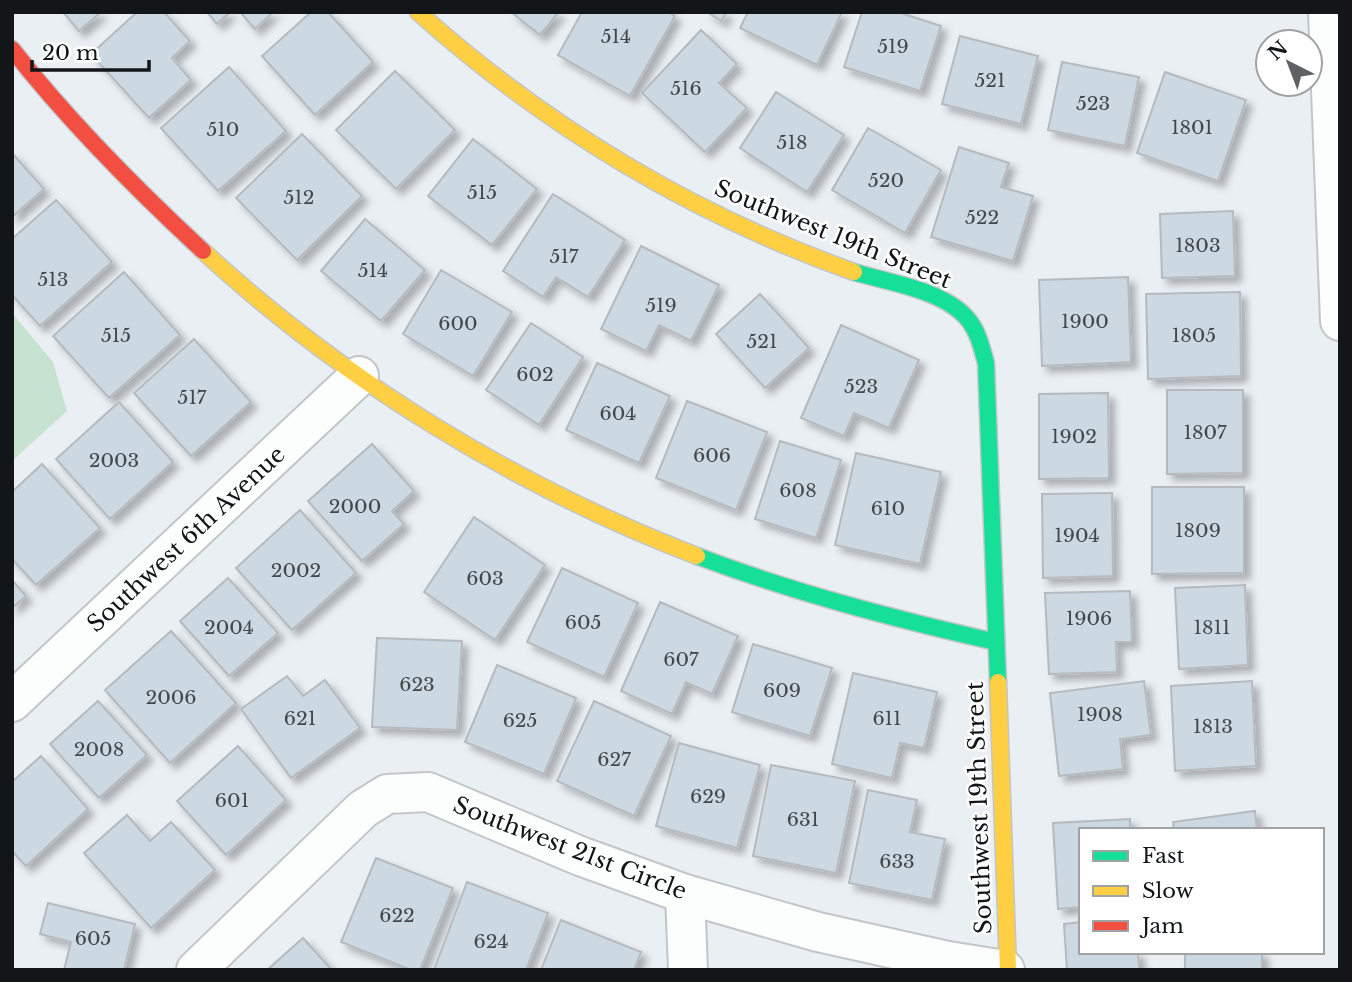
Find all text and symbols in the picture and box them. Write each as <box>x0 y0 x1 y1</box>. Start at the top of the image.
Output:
house number: 514 <box>601 25 631 48</box>
scale bar <box>32 28 149 72</box>
north arrow <box>1254 28 1324 98</box>
house number: 519 <box>877 35 909 58</box>
text: N <box>1264 36 1292 65</box>
text: 20 m <box>42 40 99 66</box>
house number: 521 <box>975 69 1005 92</box>
house number: 516 <box>670 77 702 100</box>
house number: 523 <box>1076 92 1110 115</box>
house number: 1801 <box>1171 116 1213 139</box>
house number: 510 <box>207 118 239 141</box>
house number: 518 <box>777 131 807 154</box>
house number: 520 <box>868 169 904 192</box>
street label: Southwest 19th Street <box>711 174 956 294</box>
house number: 515 <box>467 181 497 204</box>
house number: 512 <box>284 186 314 209</box>
house number: 522 <box>965 206 999 229</box>
house number: 1803 <box>1175 234 1221 257</box>
house number: 517 <box>550 245 579 268</box>
house number: 514 <box>358 259 388 282</box>
house number: 513 <box>38 268 68 291</box>
house number: 519 <box>645 294 677 317</box>
house number: 1900 <box>1061 310 1109 333</box>
house number: 600 <box>438 312 478 335</box>
house number: 515 <box>101 324 131 347</box>
house number: 1805 <box>1172 324 1216 347</box>
house number: 521 <box>747 330 777 353</box>
house number: 602 <box>516 363 554 386</box>
house number: 523 <box>844 375 878 398</box>
house number: 517 <box>178 386 207 409</box>
house number: 604 <box>600 402 636 425</box>
house number: 1807 <box>1183 421 1227 444</box>
house number: 1902 <box>1051 425 1097 448</box>
street label: Southwest 6th Avenue <box>81 440 291 638</box>
house number: 606 <box>693 444 731 467</box>
house number: 2003 <box>89 449 139 472</box>
house number: 608 <box>779 479 817 502</box>
house number: 2000 <box>329 495 381 518</box>
house number: 610 <box>871 497 905 520</box>
house number: 1809 <box>1175 519 1221 542</box>
house number: 1904 <box>1054 524 1100 547</box>
house number: 2002 <box>271 559 321 582</box>
house number: 603 <box>466 567 504 590</box>
house number: 1906 <box>1066 607 1112 630</box>
house number: 605 <box>565 611 601 634</box>
house number: 2004 <box>204 616 254 639</box>
house number: 1811 <box>1194 616 1230 639</box>
house number: 607 <box>663 648 699 671</box>
house number: 623 <box>399 673 435 696</box>
house number: 609 <box>763 679 801 702</box>
street label: Southwest 19th Street <box>961 681 997 935</box>
house number: 2006 <box>145 686 197 709</box>
house number: 1908 <box>1077 703 1123 726</box>
house number: 621 <box>284 707 316 730</box>
house number: 611 <box>872 707 902 730</box>
house number: 625 <box>503 709 537 732</box>
house number: 1813 <box>1193 715 1233 738</box>
house number: 2008 <box>74 738 124 761</box>
house number: 627 <box>597 748 631 771</box>
house number: 629 <box>690 785 726 808</box>
house number: 601 <box>215 789 249 812</box>
street label: Southwest 21st Circle <box>449 791 691 905</box>
house number: 631 <box>787 808 819 831</box>
legend <box>1079 828 1324 954</box>
text: Fast <box>1142 843 1184 869</box>
house number: 633 <box>879 850 915 873</box>
text: Slow <box>1142 878 1194 904</box>
house number: 622 <box>379 904 415 927</box>
text: Jam <box>1139 913 1184 939</box>
house number: 605 <box>75 927 111 950</box>
house number: 624 <box>473 930 509 953</box>

